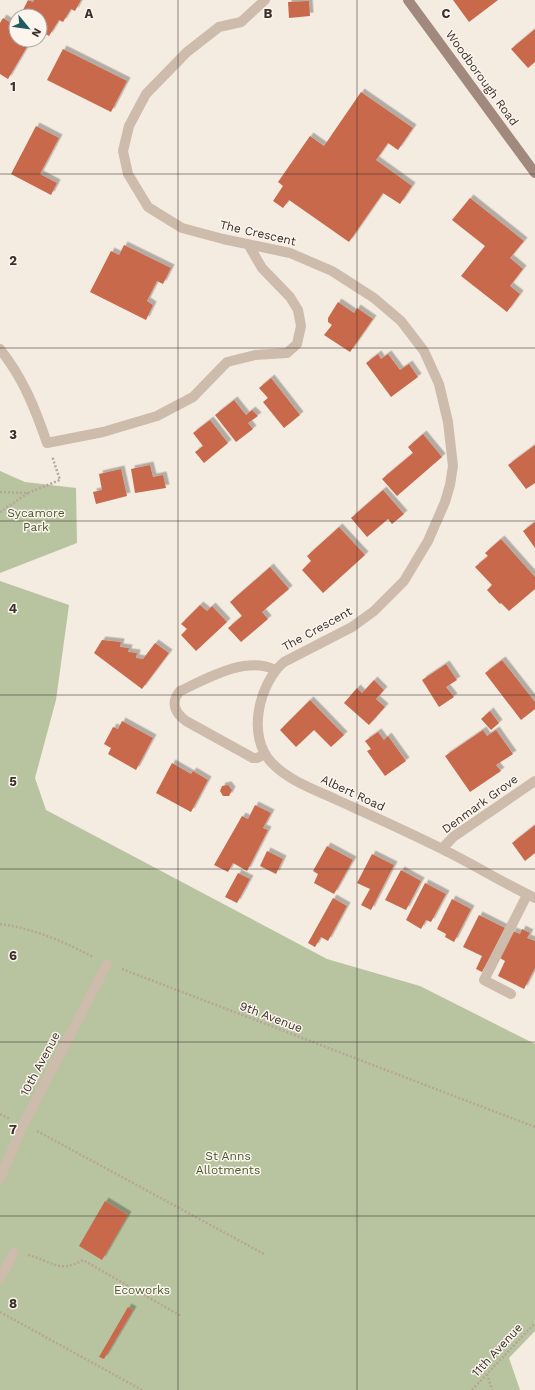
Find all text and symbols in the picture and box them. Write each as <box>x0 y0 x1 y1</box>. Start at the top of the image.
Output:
text: A <box>85 6 94 21</box>
text: B <box>264 6 273 21</box>
text: C <box>442 6 451 21</box>
north arrow <box>8 8 48 48</box>
text: N <box>29 26 44 39</box>
street label: Woodborough Road <box>443 28 521 128</box>
text: 1 <box>10 79 16 94</box>
street label: The Crescent <box>219 217 297 249</box>
text: 2 <box>9 253 17 268</box>
text: 3 <box>9 427 17 442</box>
park label: Sycamore Park <box>7 506 65 534</box>
text: 4 <box>9 601 18 616</box>
street label: The Crescent <box>280 604 354 654</box>
street label: Albert Road <box>319 772 387 814</box>
street label: Denmark Grove <box>439 772 521 836</box>
text: 5 <box>9 774 17 789</box>
text: 6 <box>9 948 17 963</box>
street label: 9th Avenue <box>238 999 304 1035</box>
street label: 10th Avenue <box>17 1029 63 1098</box>
text: 7 <box>9 1122 17 1137</box>
park label: St Anns Allotments <box>196 1149 260 1177</box>
park label: Ecoworks <box>114 1283 170 1297</box>
text: 8 <box>9 1296 17 1311</box>
street label: 11th Avenue <box>469 1320 525 1380</box>

